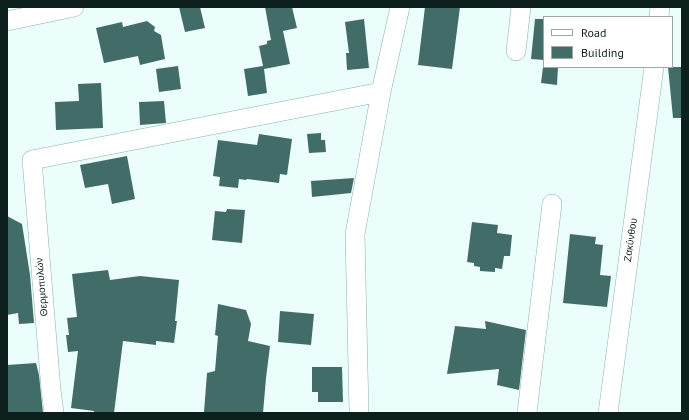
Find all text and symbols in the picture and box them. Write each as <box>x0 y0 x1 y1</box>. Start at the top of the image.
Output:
legend <box>543 16 673 68</box>
text: Road <box>581 25 606 40</box>
text: Building <box>581 45 624 60</box>
street label: Ζακύνθου <box>622 217 640 263</box>
street label: Θερμοπυλών <box>33 257 51 317</box>

